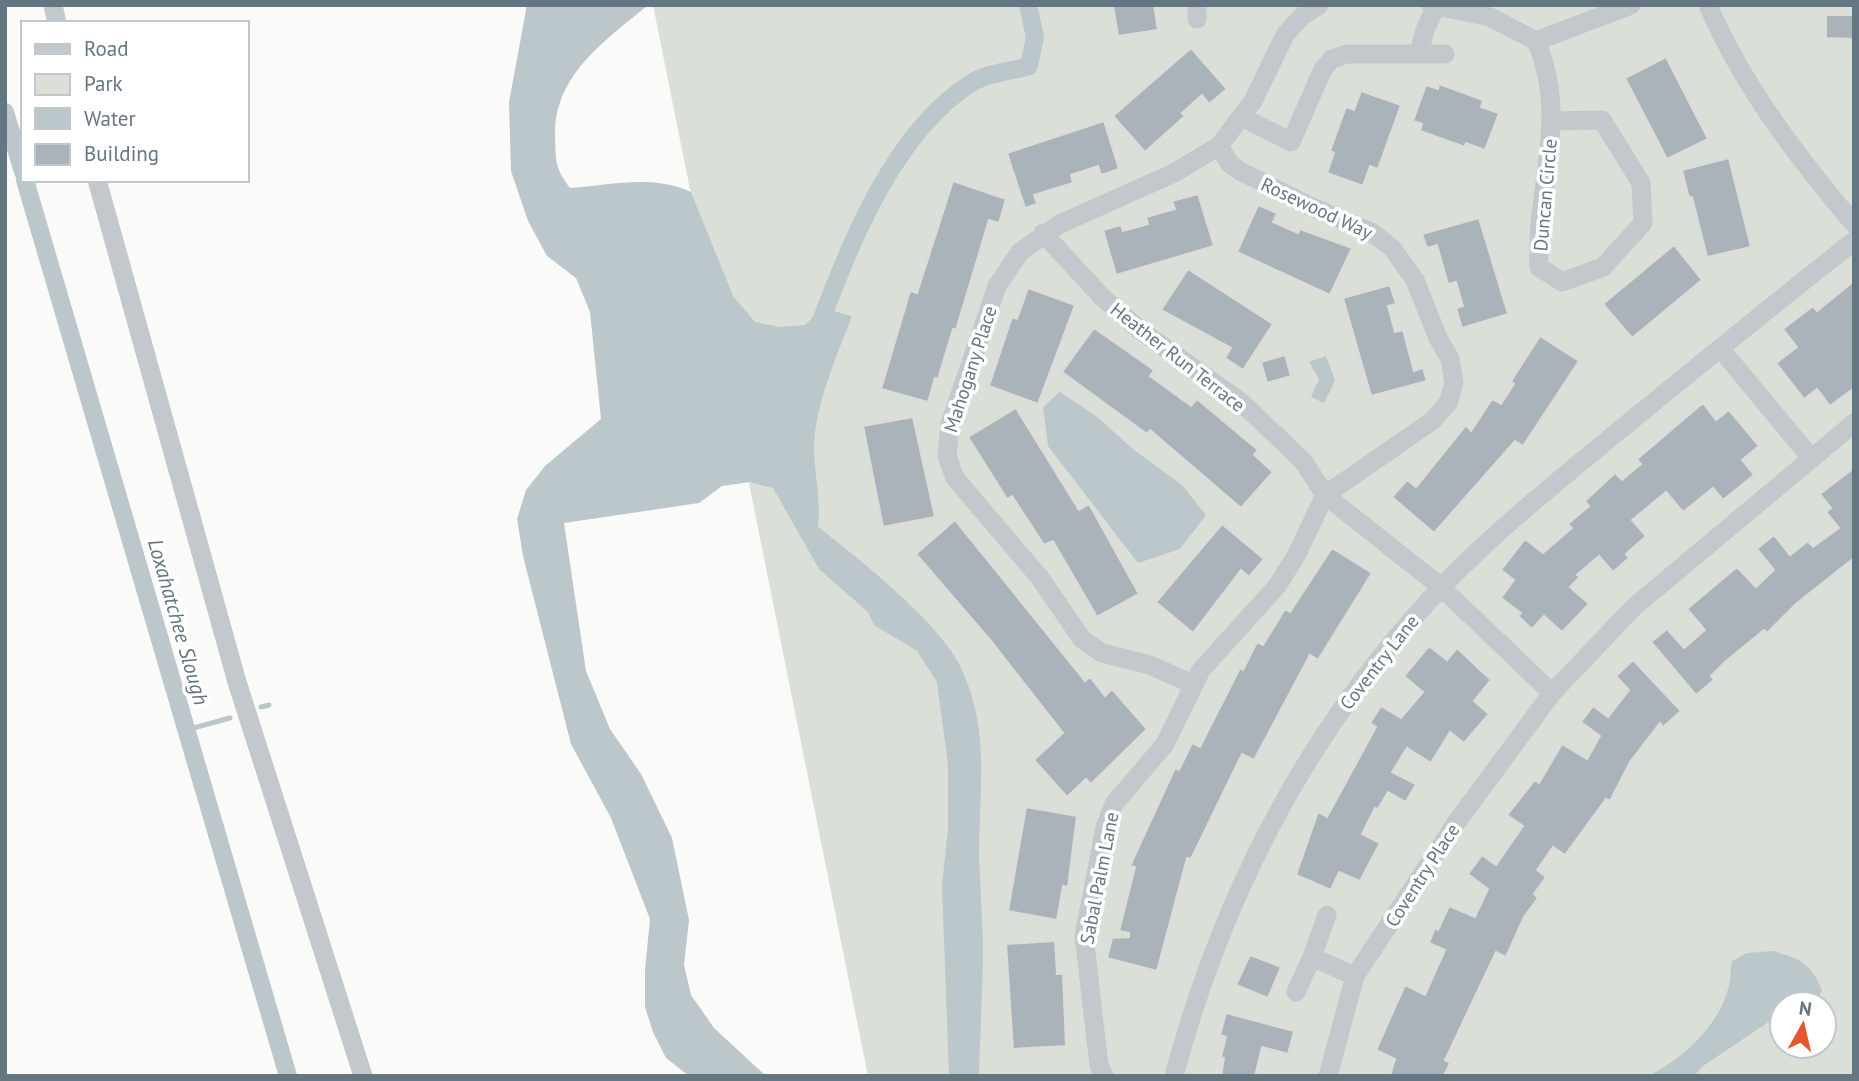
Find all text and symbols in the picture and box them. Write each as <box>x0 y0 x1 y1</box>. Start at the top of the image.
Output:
legend <box>21 21 248 182</box>
text: Road <box>84 35 128 62</box>
text: Park <box>84 70 123 97</box>
text: Water <box>84 105 136 132</box>
street label: Duncan Circle <box>1528 138 1562 252</box>
text: Building <box>84 140 159 167</box>
street label: Rosewood Way <box>1257 172 1377 244</box>
street label: Heather Run Terrace <box>1106 297 1250 417</box>
street label: Mahogany Place <box>938 303 1002 435</box>
water label: Loxahatchee Slough <box>142 536 215 708</box>
street label: Coventry Lane <box>1334 610 1424 714</box>
street label: Sabal Palm Lane <box>1074 810 1124 946</box>
street label: Coventry Place <box>1380 819 1464 931</box>
north arrow <box>1768 990 1838 1060</box>
text: N <box>1798 995 1813 1021</box>

